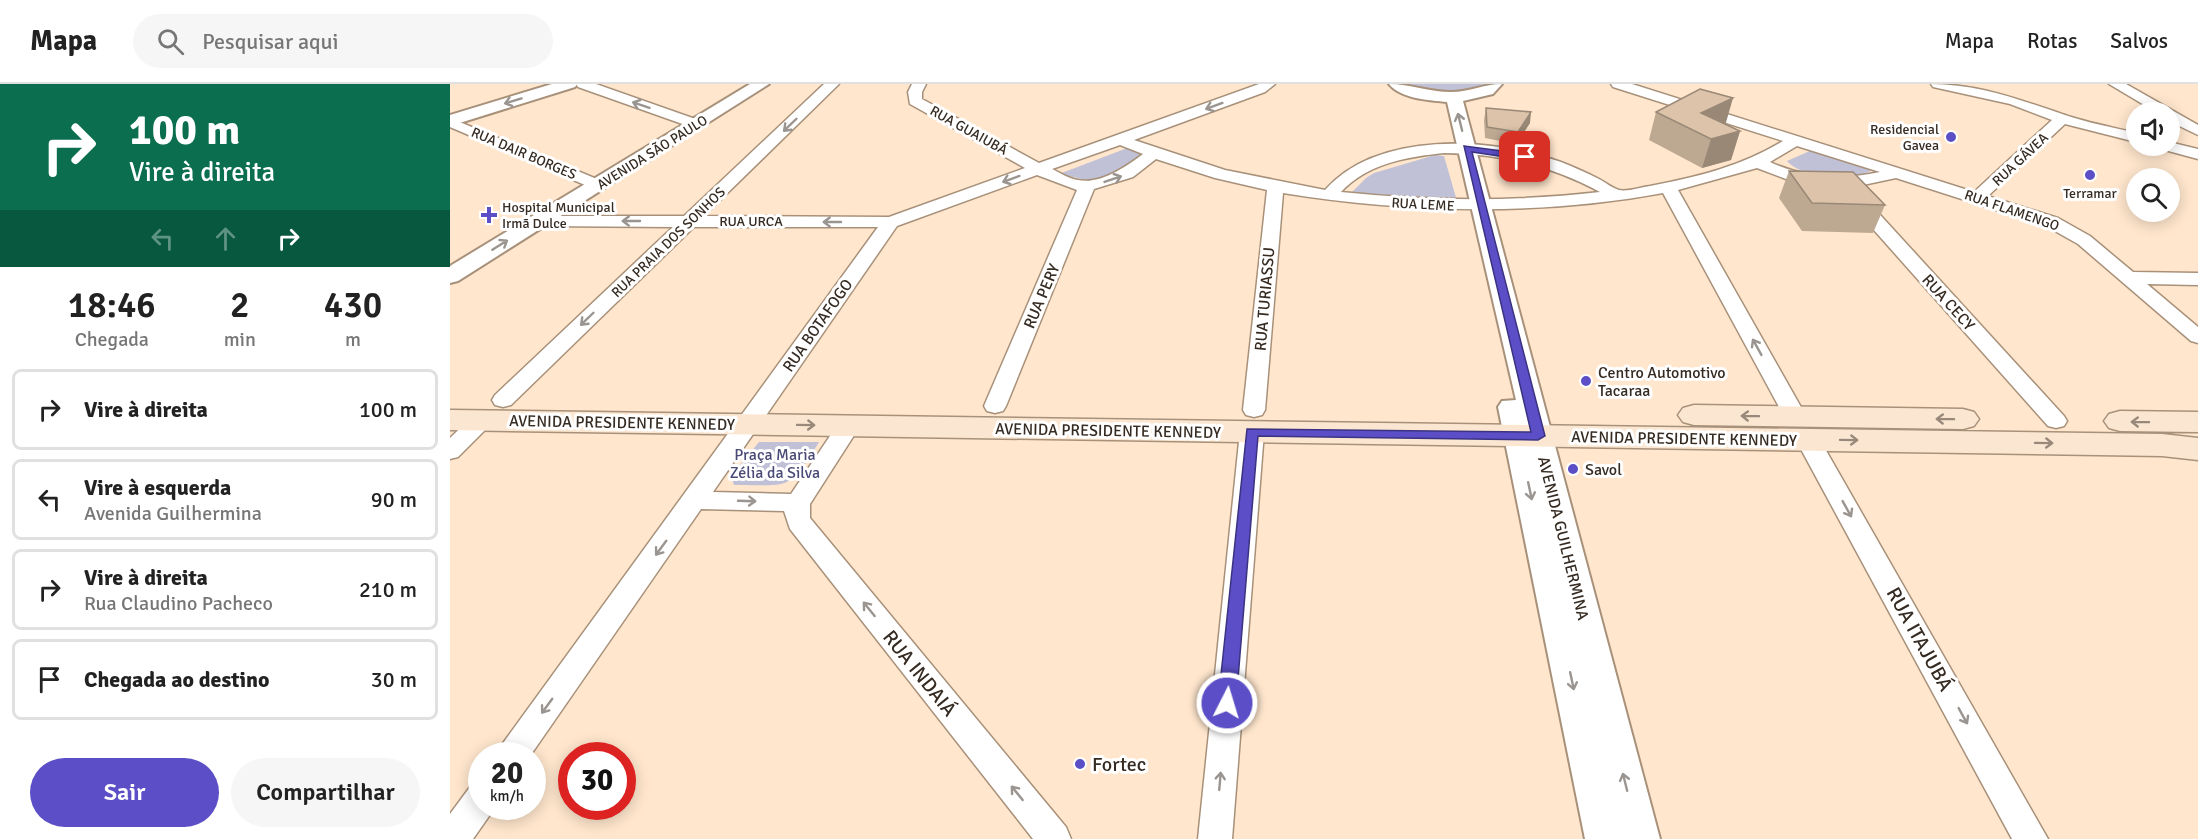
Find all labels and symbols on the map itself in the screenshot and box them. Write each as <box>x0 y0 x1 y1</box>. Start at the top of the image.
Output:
one-way arrow <box>504 97 523 108</box>
one-way arrow <box>632 98 651 109</box>
one-way arrow <box>1205 101 1224 112</box>
street label: RUA GUAIUBÁ <box>927 102 1011 159</box>
street label: AVENIDA SÃO PAULO <box>594 111 711 193</box>
one-way arrow <box>1454 113 1466 132</box>
one-way arrow <box>783 117 798 131</box>
place label: Residencial Gavea <box>1870 121 1939 154</box>
street label: RUA DAIR BORGES <box>469 124 579 183</box>
street label: RUA GÁVEA <box>1989 129 2052 190</box>
marker: Residencial Gavea <box>1944 130 1958 144</box>
pin <box>1499 131 1550 182</box>
marker: Terramar <box>2083 168 2097 182</box>
one-way arrow <box>1103 173 1122 184</box>
one-way arrow <box>1002 174 1021 185</box>
street label: RUA PRAIA DOS SONHOS <box>608 183 729 301</box>
place label: Terramar <box>2063 185 2118 202</box>
street label: RUA FLAMENGO <box>1962 186 2061 235</box>
street label: RUA LEME <box>1391 194 1455 215</box>
place label: Hospital Municipal Irmã Dulce <box>502 199 615 232</box>
marker: Hospital Municipal Irmã Dulce <box>480 206 498 224</box>
street label: RUA URCA <box>719 213 783 230</box>
one-way arrow <box>622 215 642 227</box>
one-way arrow <box>823 216 843 228</box>
one-way arrow <box>491 239 508 251</box>
street label: RUA TURIASSU <box>1250 246 1280 352</box>
street label: RUA PERY <box>1019 261 1065 332</box>
street label: RUA CECY <box>1918 270 1979 335</box>
street label: RUA BOTAFOGO <box>778 275 857 376</box>
one-way arrow <box>580 312 595 327</box>
one-way arrow <box>1751 339 1763 356</box>
place label: Centro Automotivo Tacaraa <box>1598 363 1726 401</box>
marker: Centro Automotivo Tacaraa <box>1579 374 1593 388</box>
one-way arrow <box>1740 410 1760 422</box>
street label: AVENIDA PRESIDENTE KENNEDY <box>509 411 735 435</box>
one-way arrow <box>1935 413 1955 425</box>
one-way arrow <box>2130 416 2150 427</box>
street label: AVENIDA PRESIDENTE KENNEDY <box>995 419 1221 443</box>
one-way arrow <box>795 420 815 431</box>
street label: AVENIDA PRESIDENTE KENNEDY <box>1571 427 1797 451</box>
one-way arrow <box>1838 435 1858 446</box>
one-way arrow <box>2033 437 2053 449</box>
park label: Praça Maria Zélia da Silva <box>730 445 820 483</box>
street label: AVENIDA GUILHERMINA <box>1533 454 1593 622</box>
place label: Savol <box>1585 460 1622 480</box>
marker: Savol <box>1566 462 1580 476</box>
one-way arrow <box>1525 481 1536 500</box>
one-way arrow <box>736 496 756 507</box>
one-way arrow <box>1841 500 1853 517</box>
one-way arrow <box>655 539 667 555</box>
street label: RUA ITAJUBÁ <box>1881 583 1958 696</box>
one-way arrow <box>862 601 875 617</box>
street label: RUA INDAIÁ <box>877 625 962 722</box>
position arrow <box>1195 671 1259 735</box>
one-way arrow <box>1566 672 1578 691</box>
one-way arrow <box>541 697 553 714</box>
one-way arrow <box>1957 707 1969 724</box>
speed limit sign: 30 <box>558 742 636 820</box>
place label: Fortec <box>1092 752 1146 777</box>
marker: Fortec <box>1073 757 1087 771</box>
one-way arrow <box>1215 771 1226 791</box>
one-way arrow <box>1618 773 1630 792</box>
one-way arrow <box>1010 786 1023 802</box>

